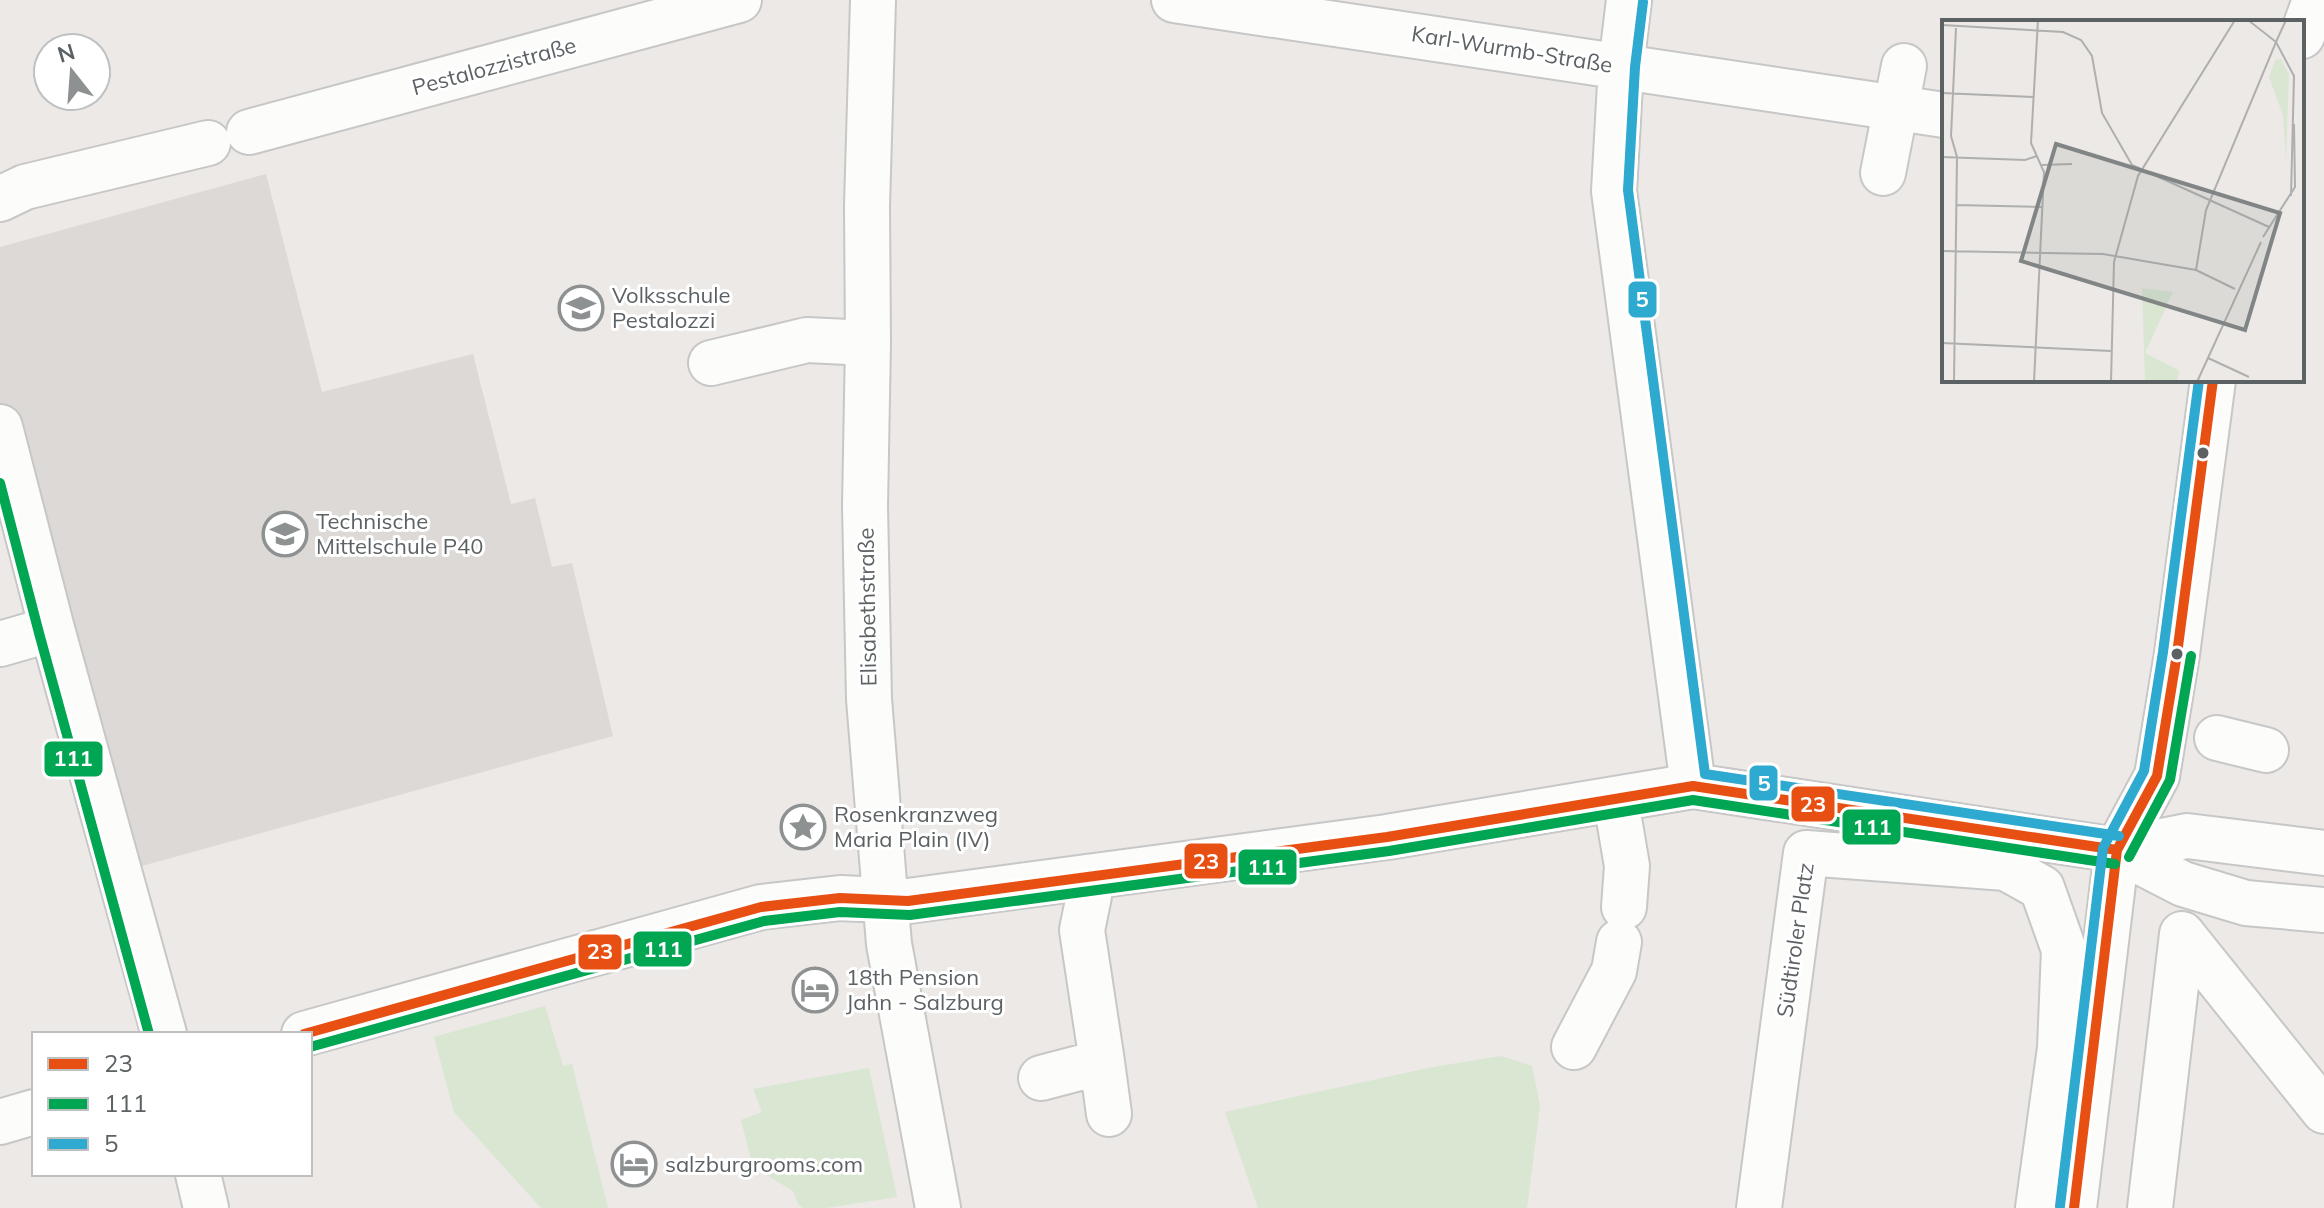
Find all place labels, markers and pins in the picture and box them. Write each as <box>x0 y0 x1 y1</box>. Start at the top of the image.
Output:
place label: Volksschule Pestalozzi <box>612 281 731 334</box>
school or university icon: Volksschule Pestalozzi <box>557 284 605 332</box>
unlabelled marker <box>2195 445 2211 461</box>
place label: Technische Mittelschule P40 <box>316 507 483 560</box>
school or university icon: Technische Mittelschule P40 <box>261 510 309 558</box>
unlabelled marker <box>2169 646 2185 662</box>
place label: Rosenkranzweg Maria Plain (IV) <box>834 800 998 853</box>
place icon: Rosenkranzweg Maria Plain (IV) <box>779 803 827 851</box>
place label: 18th Pension Jahn - Salzburg <box>846 963 1004 1016</box>
hotel icon: 18th Pension Jahn - Salzburg <box>791 966 839 1014</box>
hotel icon: salzburgrooms.com <box>610 1140 658 1188</box>
place label: salzburgrooms.com <box>665 1150 863 1178</box>

